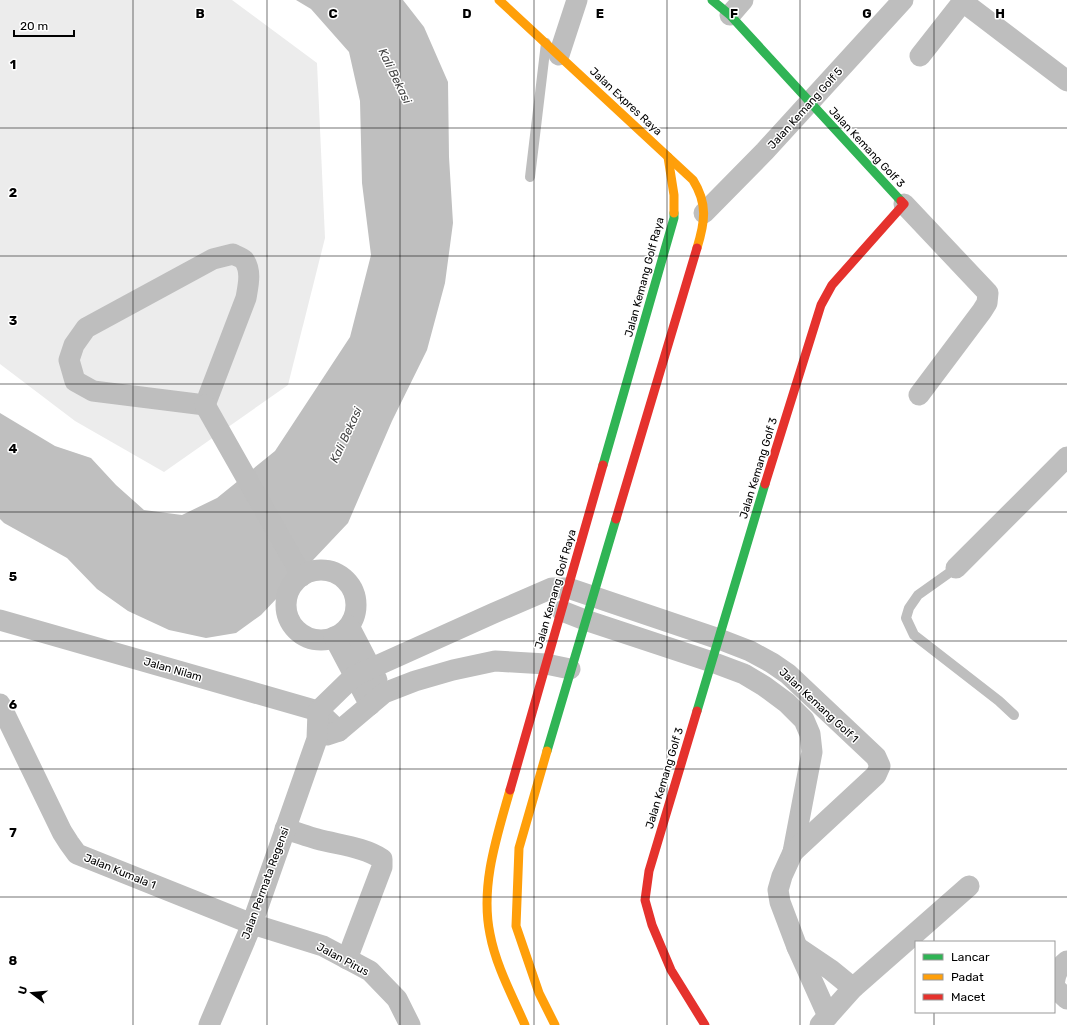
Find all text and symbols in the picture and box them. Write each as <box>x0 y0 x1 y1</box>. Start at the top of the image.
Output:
text: B <box>195 6 205 21</box>
text: C <box>328 6 338 21</box>
text: D <box>462 6 472 21</box>
text: E <box>596 6 604 21</box>
text: F <box>730 6 738 21</box>
text: G <box>862 6 872 21</box>
text: H <box>995 6 1005 21</box>
scale bar <box>14 12 74 38</box>
text: 20 m <box>20 19 48 33</box>
water label: Kali Bekasi <box>376 46 415 107</box>
text: 1 <box>10 57 16 72</box>
street label: Jalan Expres Raya <box>587 65 664 138</box>
street label: Jalan Kemang Golf 5 <box>765 65 846 152</box>
street label: Jalan Kemang Golf 3 <box>826 104 907 190</box>
text: 2 <box>9 185 17 200</box>
street label: Jalan Kemang Golf Raya <box>622 216 667 339</box>
text: 3 <box>9 313 18 328</box>
water label: Kali Bekasi <box>327 404 365 465</box>
street label: Jalan Kemang Golf 3 <box>737 416 780 520</box>
text: 4 <box>9 441 18 456</box>
street label: Jalan Kemang Golf Raya <box>532 528 579 650</box>
text: 5 <box>9 569 17 584</box>
street label: Jalan Nilam <box>142 655 204 684</box>
street label: Jalan Kemang Golf 1 <box>776 665 861 745</box>
text: 6 <box>9 697 18 712</box>
street label: Jalan Kemang Golf 3 <box>643 726 686 830</box>
text: 7 <box>9 825 17 840</box>
street label: Jalan Permata Regensi <box>239 825 292 941</box>
street label: Jalan Kumala 1 <box>82 851 158 892</box>
street label: Jalan Pirus <box>314 940 371 979</box>
legend <box>915 941 1055 1013</box>
text: Lancar <box>951 950 990 964</box>
text: 8 <box>9 953 18 968</box>
text: Padat <box>951 970 984 984</box>
north arrow <box>12 973 52 1013</box>
text: U <box>16 985 30 996</box>
text: Macet <box>951 990 985 1004</box>

